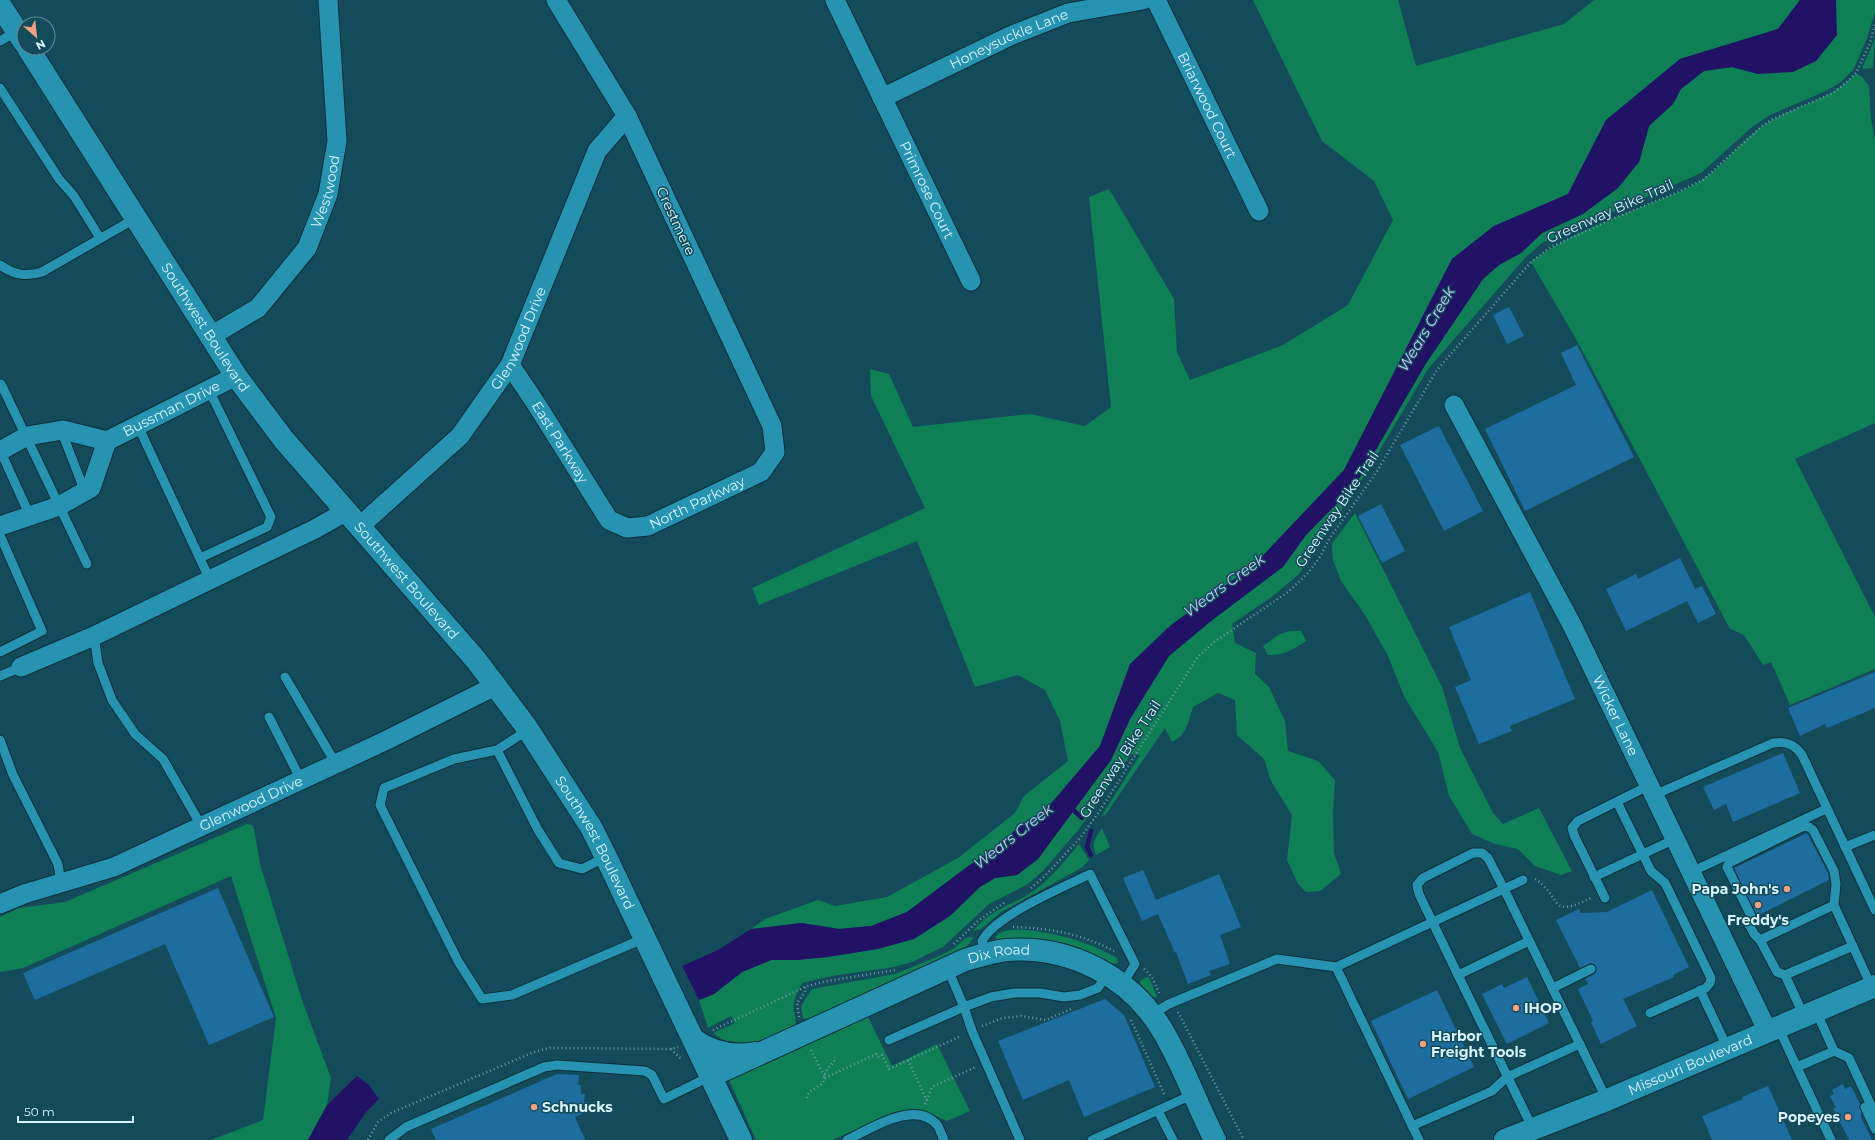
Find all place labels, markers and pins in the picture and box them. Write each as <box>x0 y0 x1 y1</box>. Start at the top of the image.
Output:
place label: Papa John's <box>1691 880 1780 898</box>
marker: Papa John's <box>1782 884 1792 894</box>
marker: Freddy's <box>1753 900 1763 910</box>
place label: Freddy's <box>1727 911 1790 929</box>
place label: IHOP <box>1524 999 1562 1017</box>
marker: IHOP <box>1511 1003 1521 1013</box>
place label: Harbor Freight Tools <box>1431 1027 1527 1061</box>
marker: Harbor Freight Tools <box>1418 1039 1428 1049</box>
place label: Schnucks <box>542 1098 613 1116</box>
marker: Schnucks <box>529 1102 539 1112</box>
place label: Popeyes <box>1778 1108 1841 1126</box>
marker: Popeyes <box>1843 1112 1853 1122</box>

